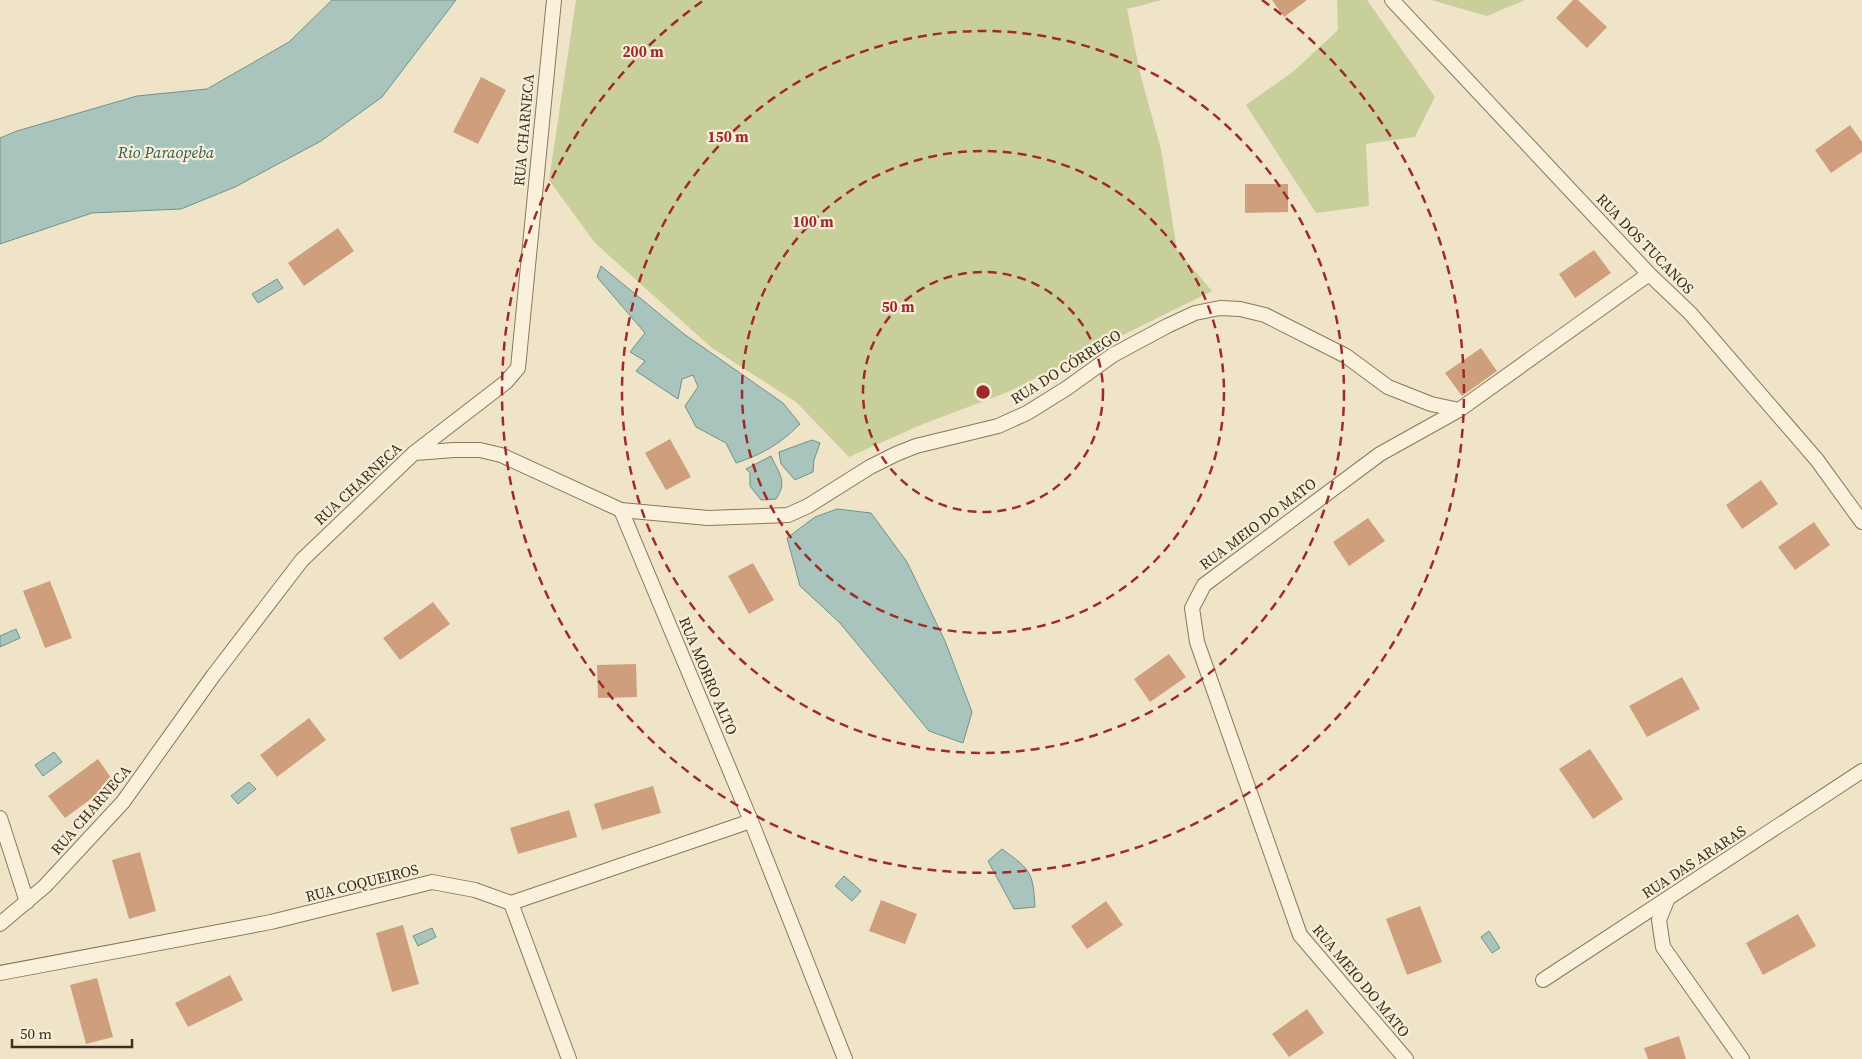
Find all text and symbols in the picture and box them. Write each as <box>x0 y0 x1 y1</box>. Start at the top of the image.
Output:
text: 200 m <box>622 41 664 62</box>
street label: RUA CHARNECA <box>508 73 539 187</box>
text: 150 m <box>707 126 749 147</box>
water label: Rio Paraopeba <box>117 141 215 163</box>
street label: RUA DOS TUCANOS <box>1592 189 1699 299</box>
text: 100 m <box>792 211 834 232</box>
text: 50 m <box>881 296 915 317</box>
street label: RUA DO CÓRREGO <box>1006 324 1125 409</box>
centre of rings <box>974 383 992 401</box>
street label: RUA CHARNECA <box>309 438 406 530</box>
street label: RUA MEIO DO MATO <box>1195 473 1320 575</box>
street label: RUA MORRO ALTO <box>674 614 743 738</box>
street label: RUA CHARNECA <box>46 760 136 859</box>
street label: RUA DAS ARARAS <box>1638 820 1750 903</box>
street label: RUA COQUEIROS <box>303 858 421 907</box>
street label: RUA MEIO DO MATO <box>1308 920 1415 1042</box>
scale bar <box>12 1016 132 1048</box>
text: 50 m <box>20 1023 52 1044</box>

